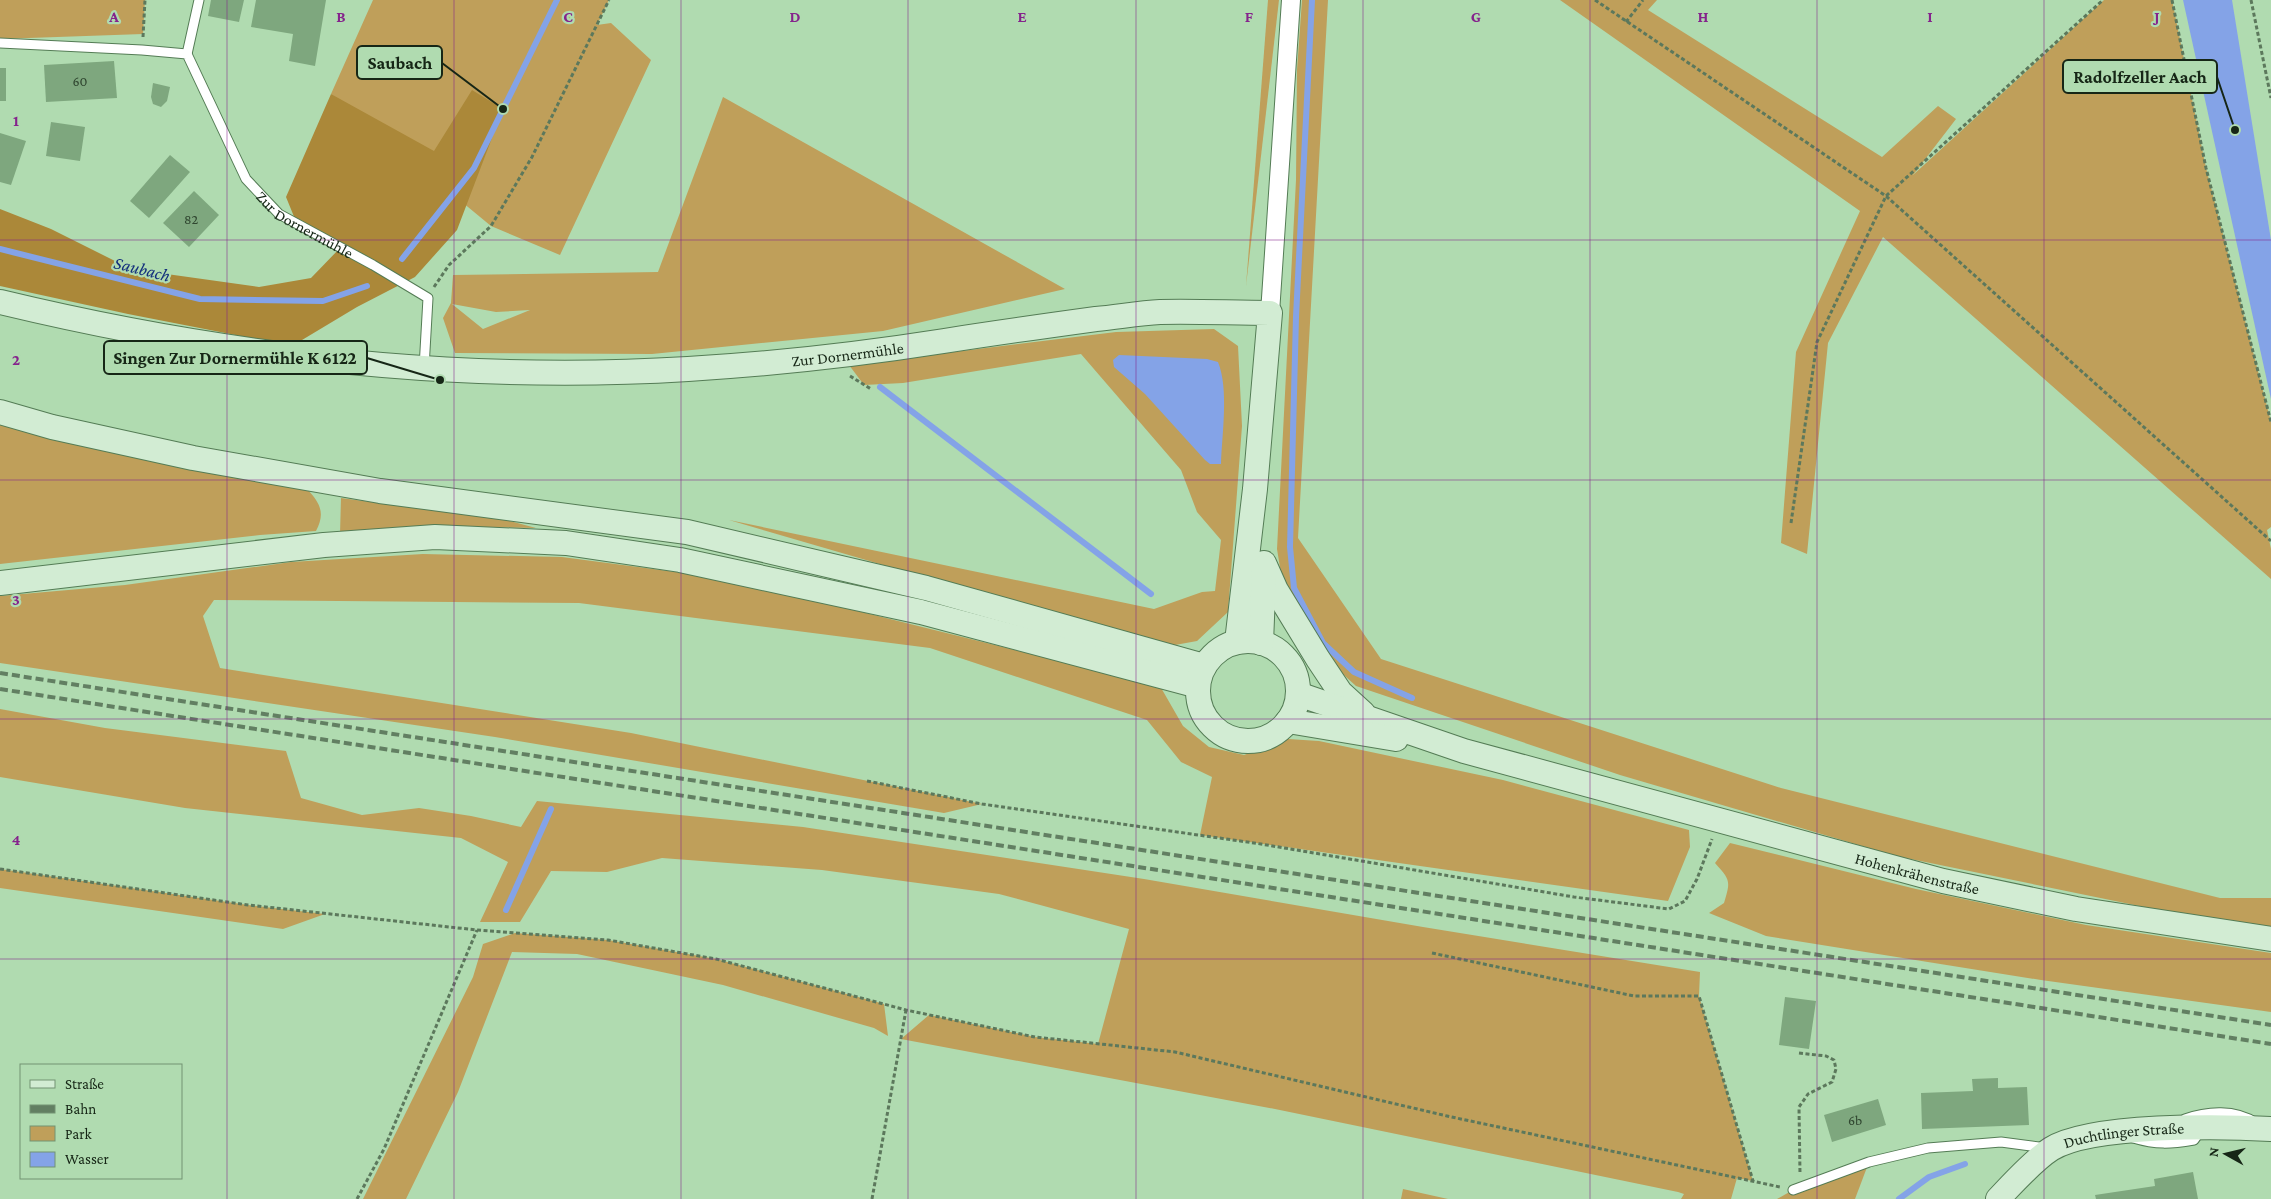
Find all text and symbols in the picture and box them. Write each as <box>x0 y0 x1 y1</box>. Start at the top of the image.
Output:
text: A <box>108 8 119 25</box>
text: B <box>336 8 346 25</box>
text: C <box>563 8 573 25</box>
text: D <box>789 8 801 25</box>
text: E <box>1017 8 1027 25</box>
text: F <box>1245 8 1254 25</box>
text: G <box>1471 8 1481 25</box>
text: H <box>1698 8 1709 25</box>
text: I <box>1927 8 1933 25</box>
text: J <box>2152 8 2160 25</box>
callout: Saubach <box>357 46 442 79</box>
text: Saubach <box>368 53 433 73</box>
callout: Radolfzeller Aach <box>2063 60 2217 93</box>
text: Radolfzeller Aach <box>2073 67 2208 87</box>
house number: 60 <box>72 73 88 89</box>
text: 1 <box>13 112 19 129</box>
street label: Zur Dornermühle <box>253 187 356 261</box>
house number: 82 <box>184 211 198 227</box>
water label: Saubach <box>112 252 173 286</box>
street label: Zur Dornermühle <box>791 339 904 369</box>
callout: Singen Zur Dornermühle K 6122 <box>104 341 367 374</box>
text: Singen Zur Dornermühle K 6122 <box>113 348 357 368</box>
text: 2 <box>12 351 20 368</box>
text: 3 <box>12 591 20 608</box>
text: 4 <box>12 831 21 848</box>
street label: Hohenkrähenstraße <box>1853 849 1981 897</box>
legend <box>20 1064 182 1179</box>
text: Straße <box>65 1076 104 1092</box>
text: Bahn <box>65 1101 96 1117</box>
house number: 6b <box>1848 1112 1862 1128</box>
street label: Duchtlinger Straße <box>2061 1119 2184 1151</box>
text: Park <box>65 1126 92 1142</box>
north arrow <box>2201 1129 2251 1179</box>
text: N <box>2205 1146 2222 1158</box>
text: Wasser <box>65 1151 109 1167</box>

